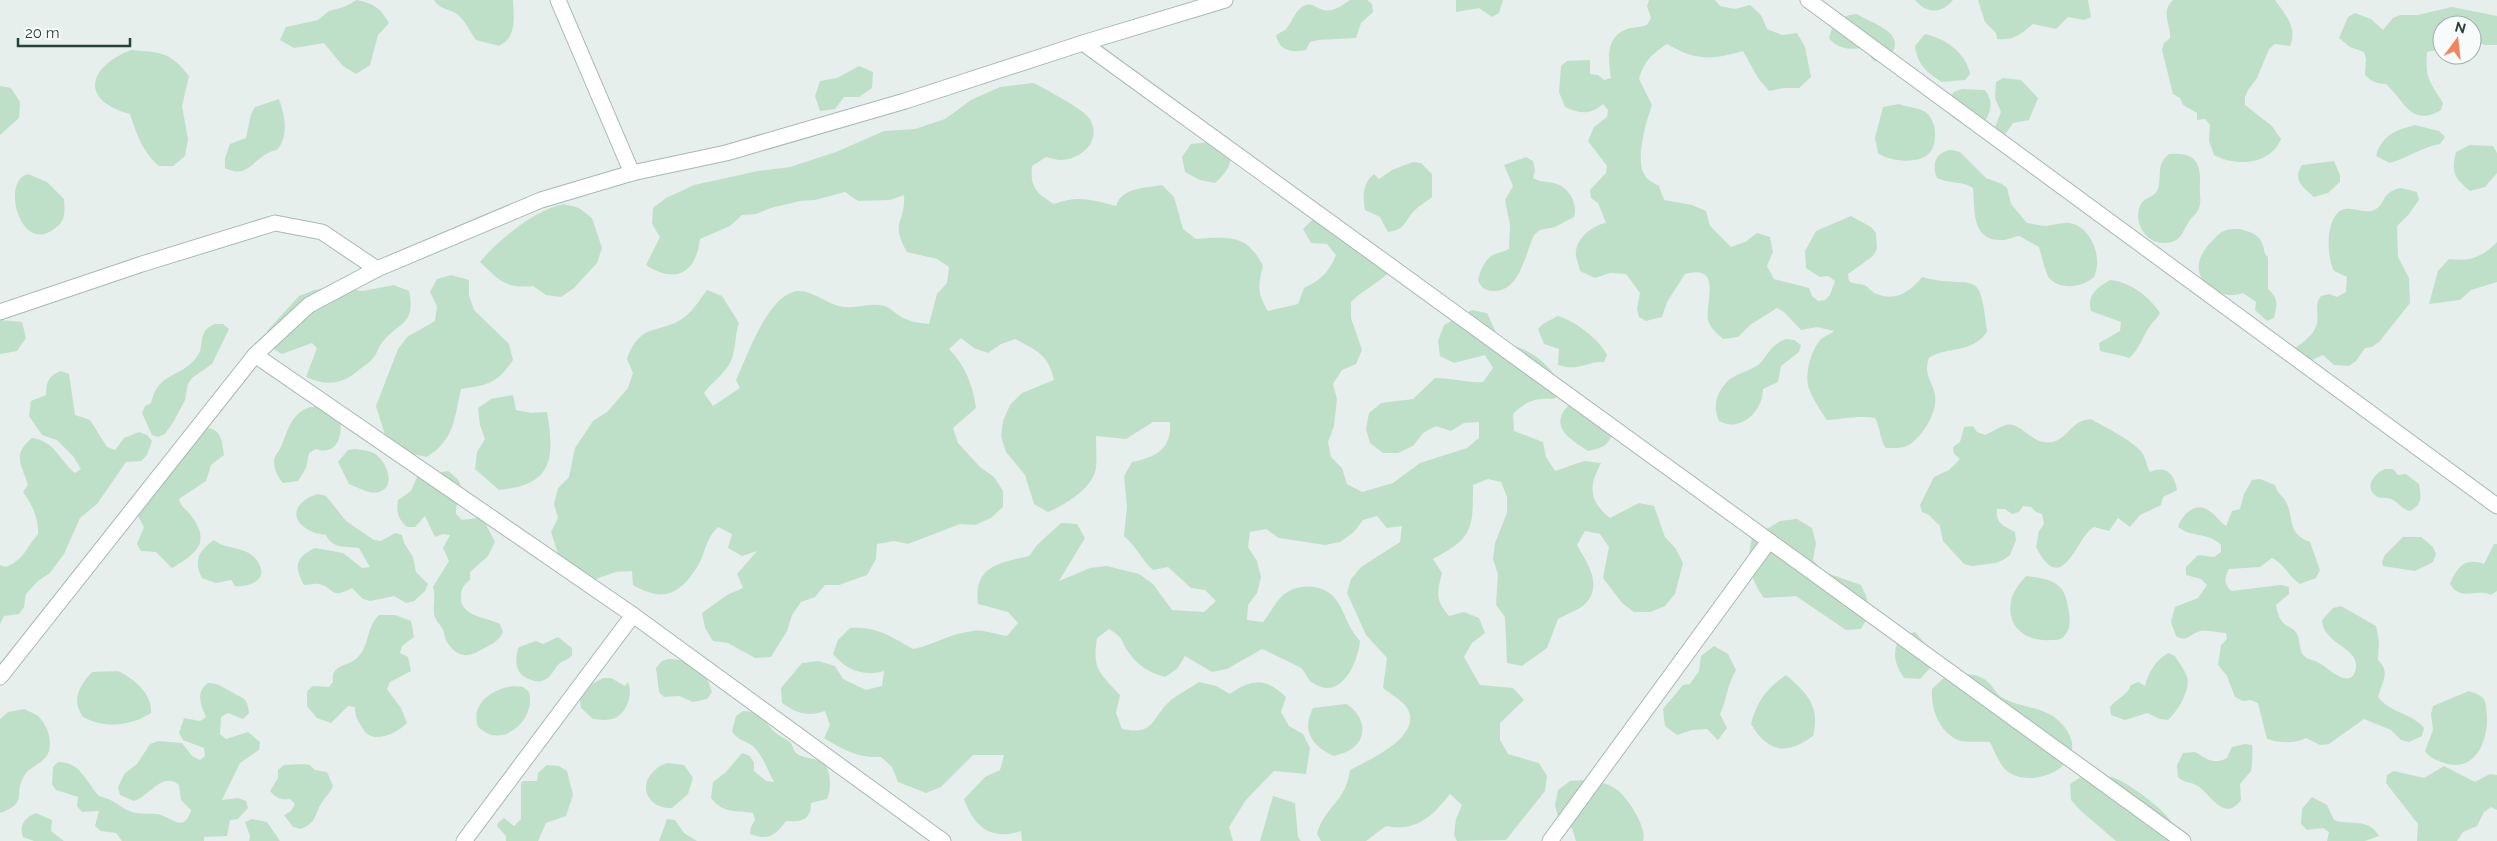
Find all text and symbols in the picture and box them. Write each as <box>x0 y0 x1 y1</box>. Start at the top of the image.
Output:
scale bar <box>18 15 130 47</box>
north arrow <box>2432 15 2482 65</box>
text: N <box>2453 18 2468 37</box>
text: 20 m <box>25 24 60 42</box>

